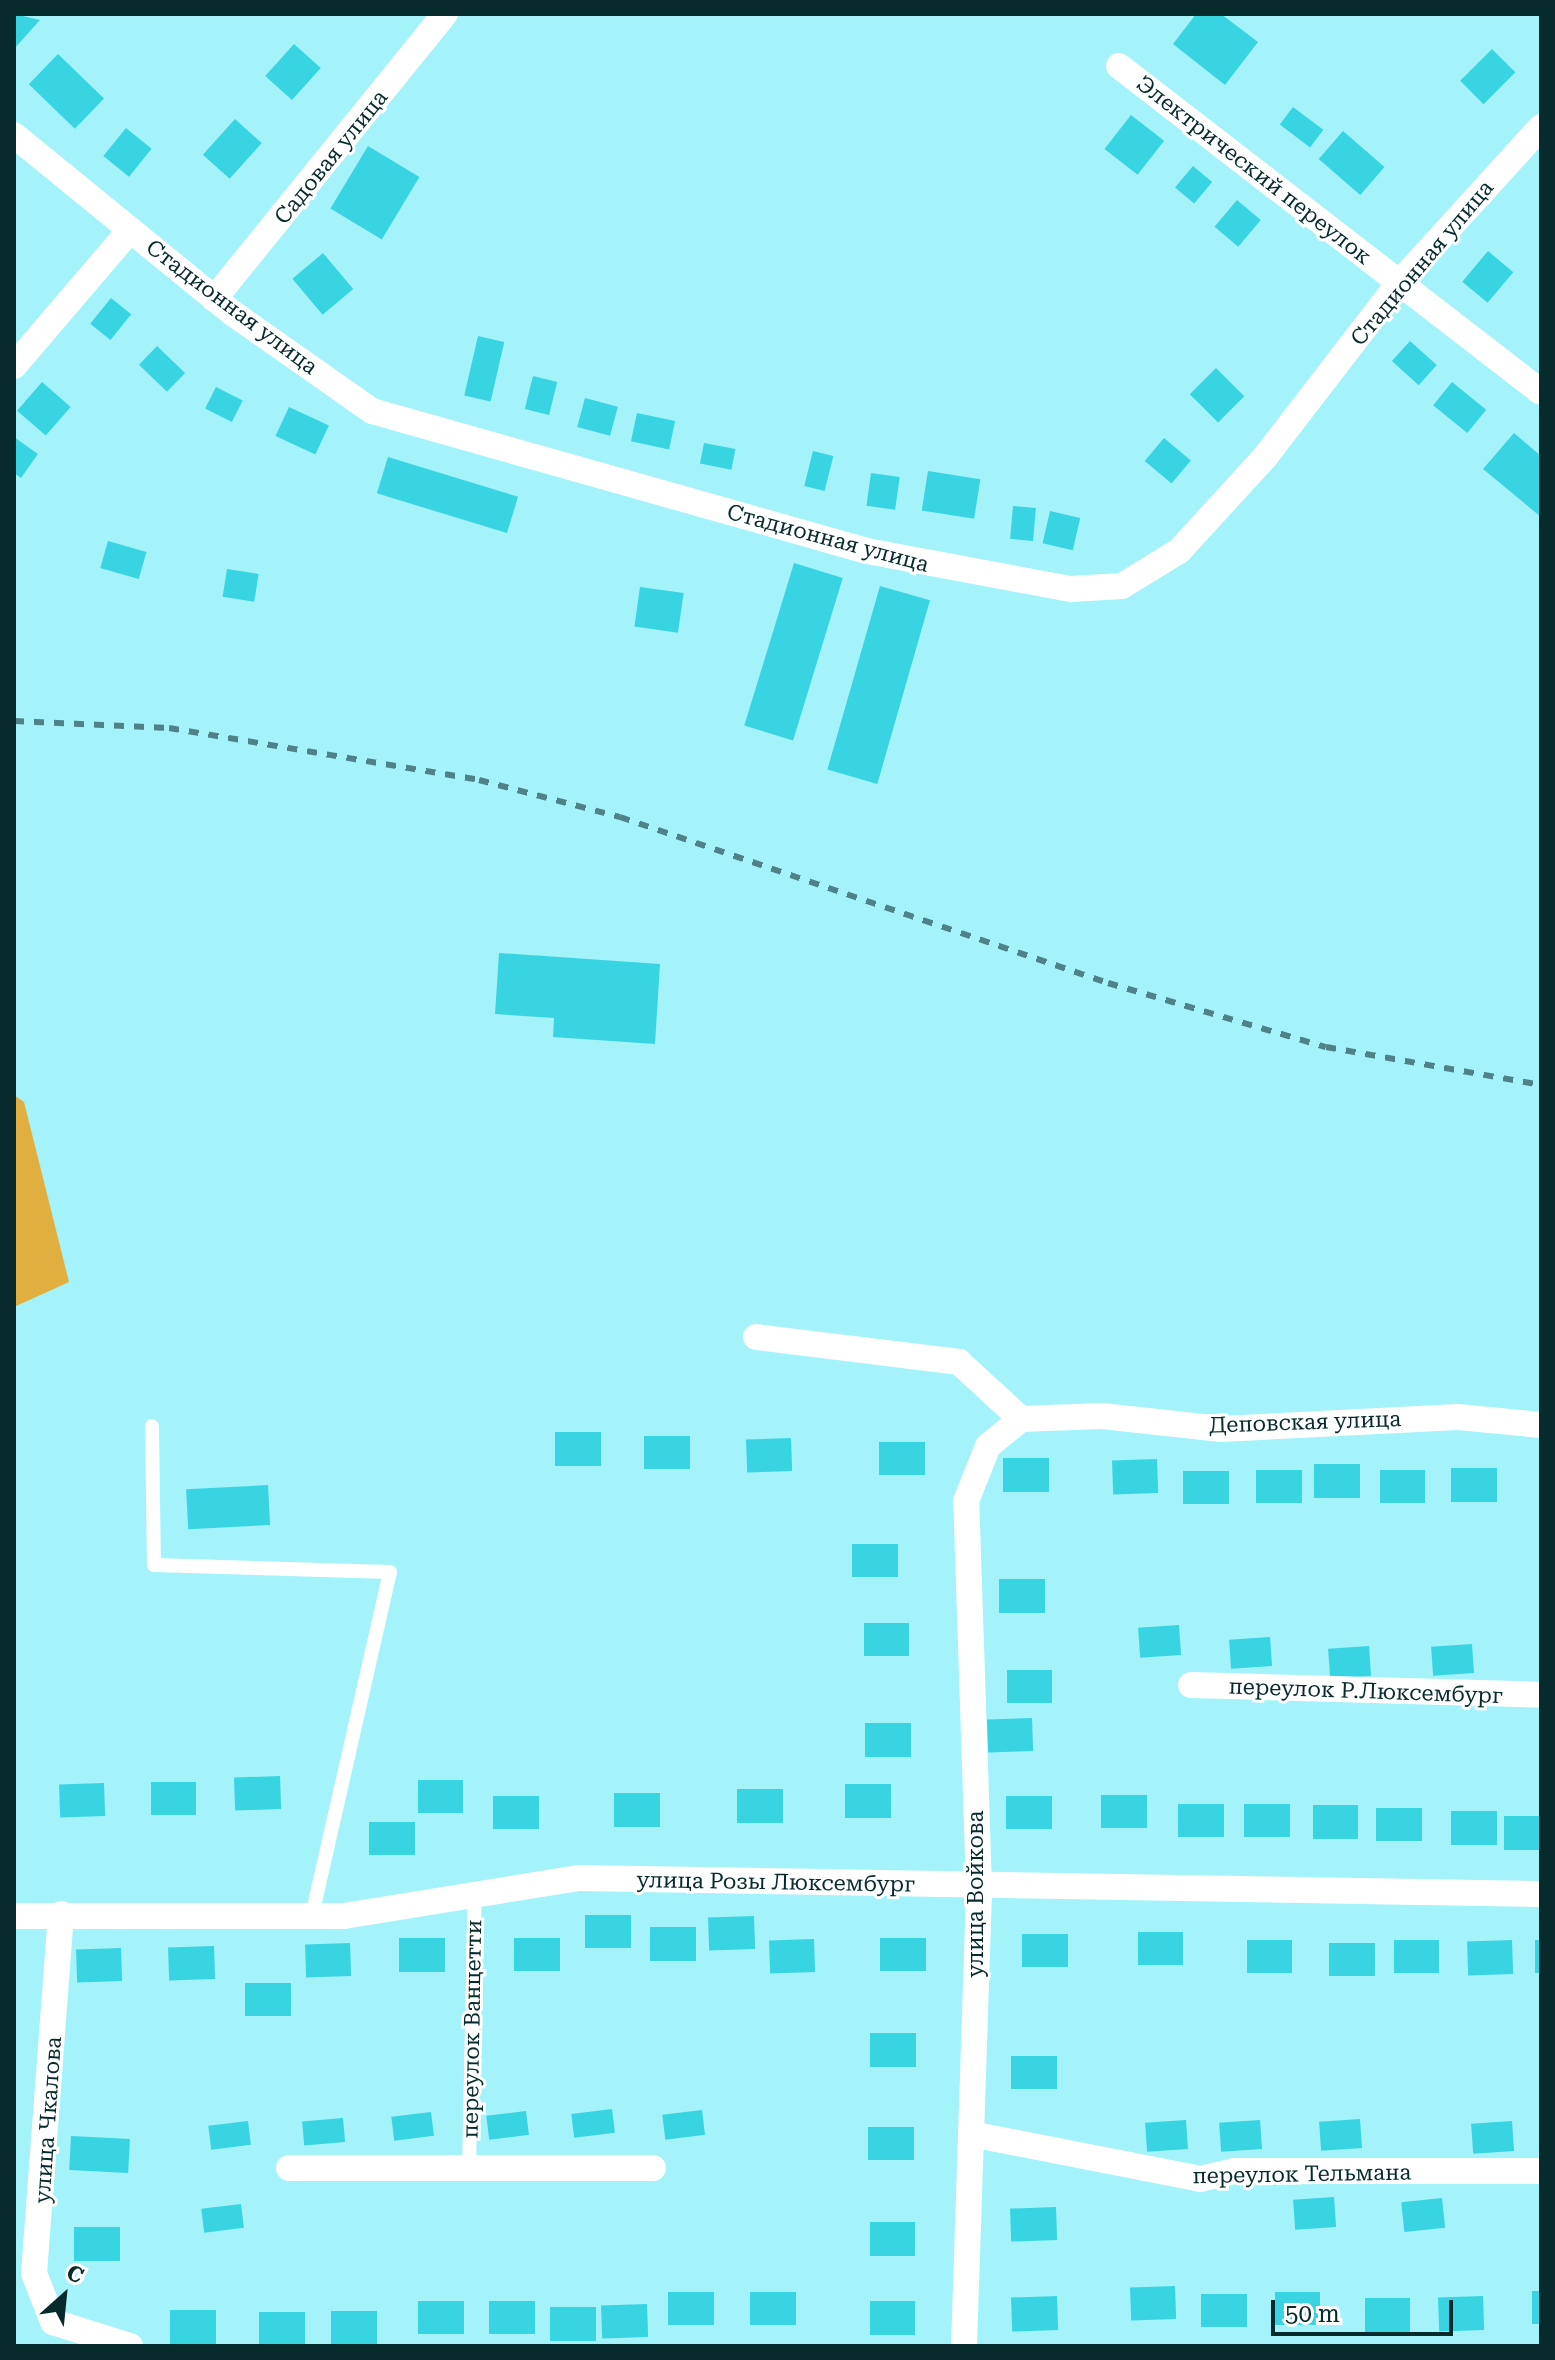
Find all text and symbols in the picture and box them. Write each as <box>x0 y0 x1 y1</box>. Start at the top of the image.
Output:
street label: Электрический переулок <box>1131 70 1377 270</box>
street label: Садовая улица <box>269 85 393 229</box>
street label: Стадионная улица <box>1345 175 1499 351</box>
street label: Стадионная улица <box>141 234 323 380</box>
street label: Стадионная улица <box>724 498 932 578</box>
street label: Деповская улица <box>1208 1405 1402 1439</box>
street label: переулок Р.Люксембург <box>1228 1673 1504 1709</box>
street label: улица Войкова <box>963 1811 989 1977</box>
street label: улица Розы Люксембург <box>636 1866 916 1898</box>
street label: переулок Ванцетти <box>457 1920 487 2138</box>
street label: улица Чкалова <box>29 2036 67 2204</box>
street label: переулок Тельмана <box>1192 2159 1412 2189</box>
north arrow <box>24 2256 104 2336</box>
text: С <box>63 2260 88 2289</box>
scale bar <box>1275 2284 1457 2334</box>
text: 50 m <box>1285 2300 1340 2328</box>

